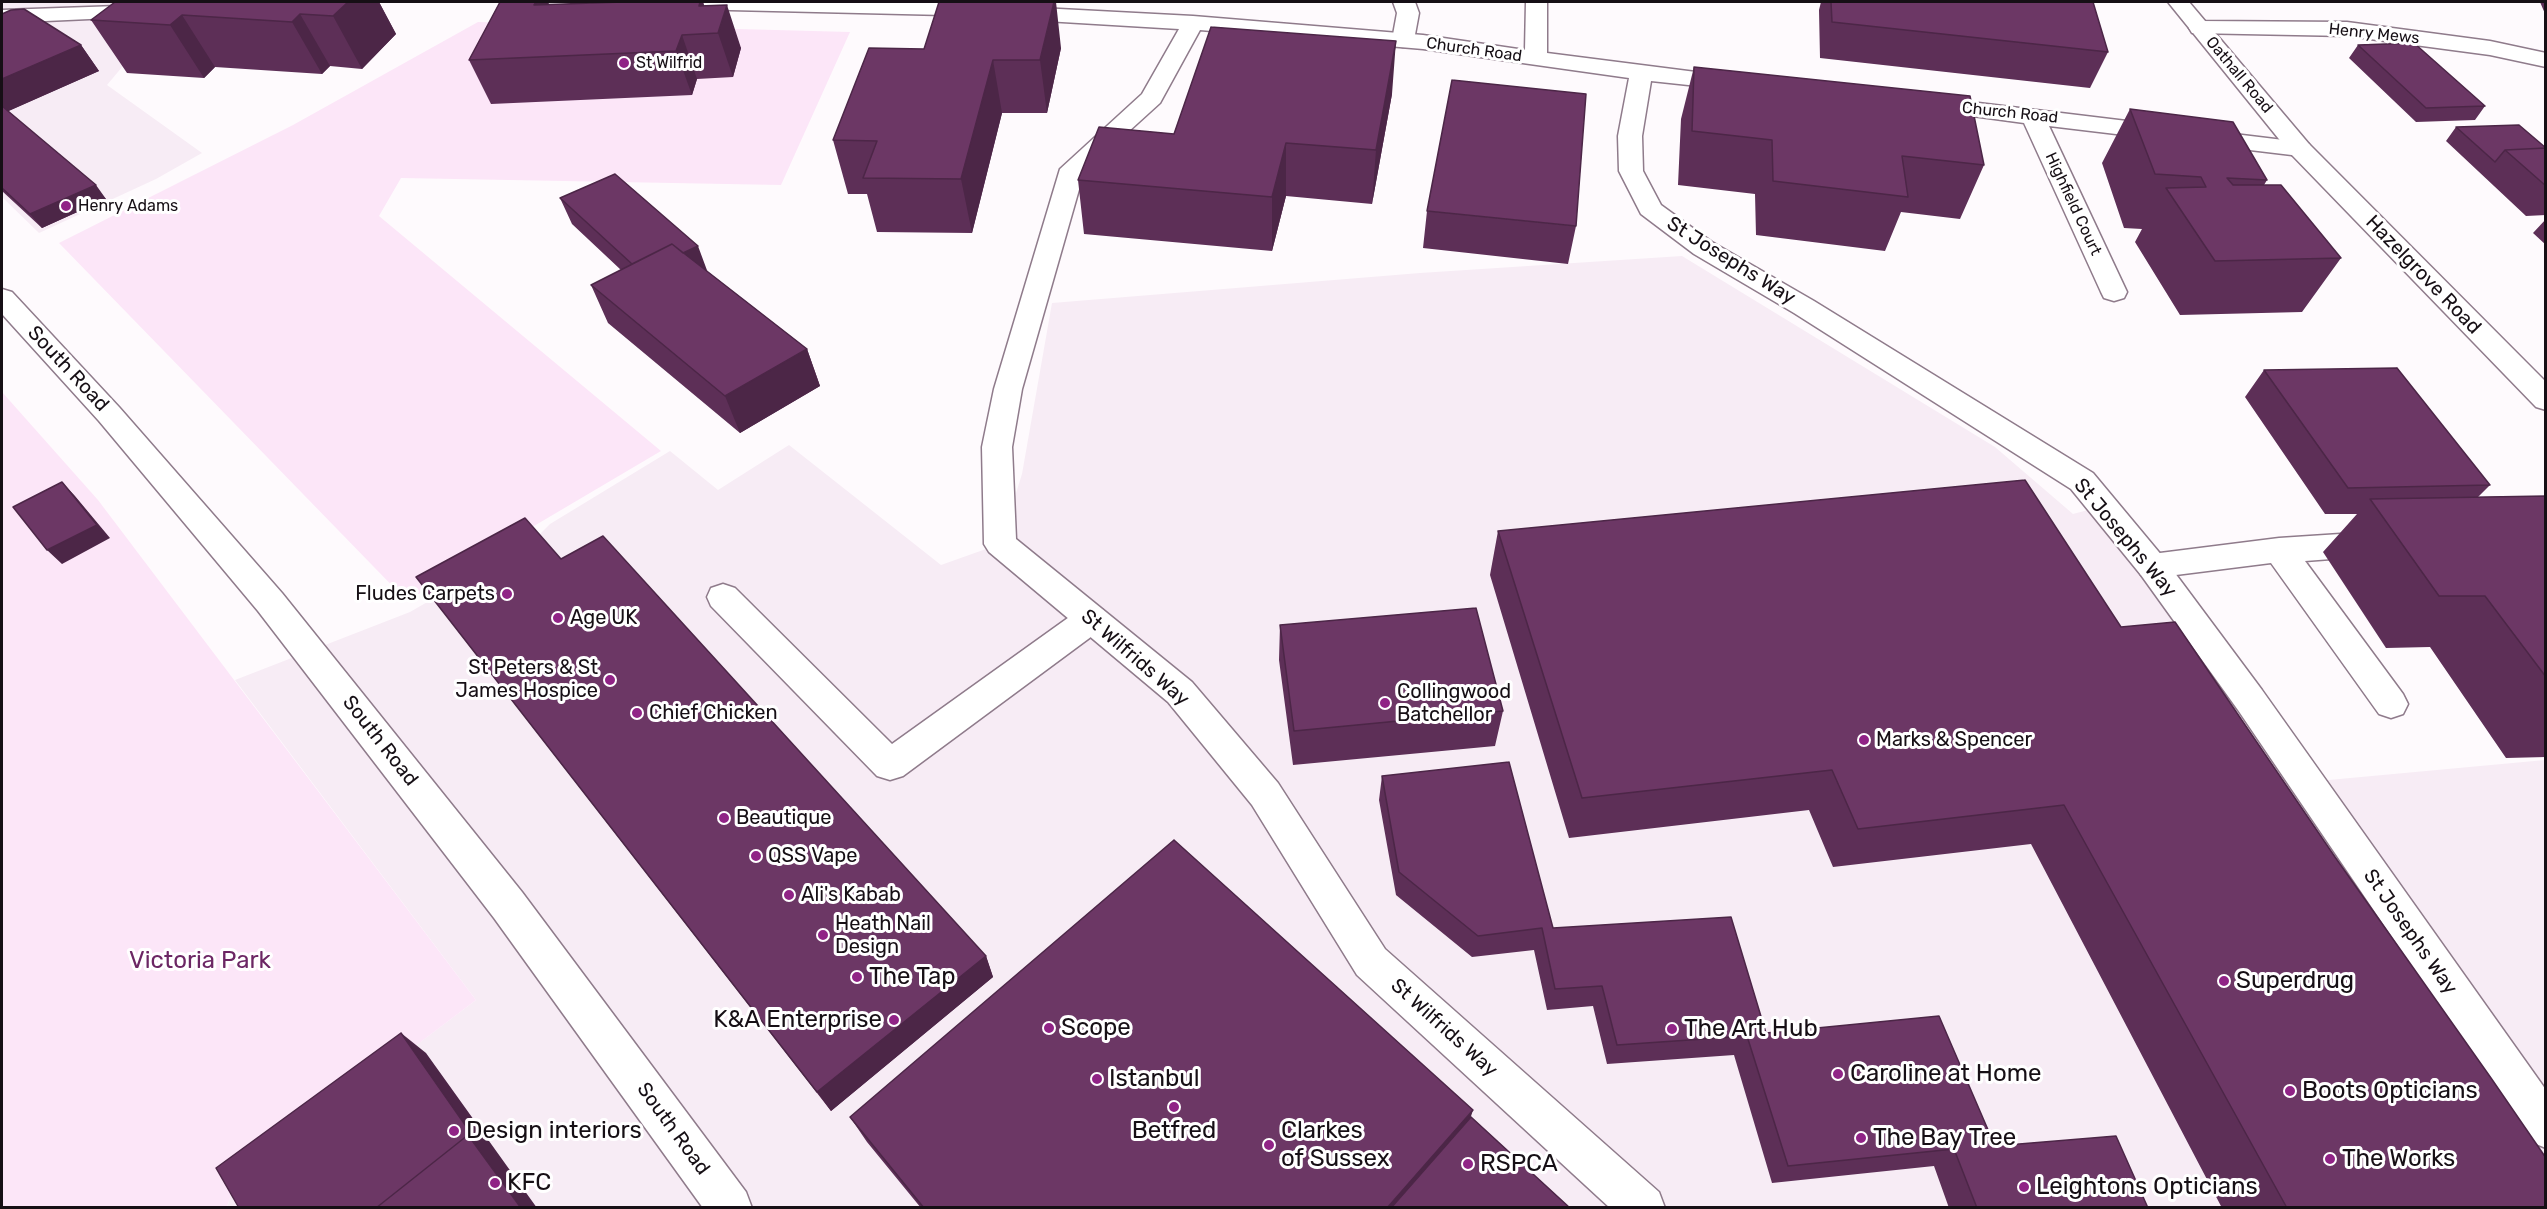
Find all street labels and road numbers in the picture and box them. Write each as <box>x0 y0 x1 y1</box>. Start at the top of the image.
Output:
street label: Henry Mews <box>2328 20 2420 48</box>
street label: Oathall Road <box>2201 33 2277 117</box>
street label: Church Road <box>1425 34 1523 66</box>
street label: Church Road <box>1961 98 2059 128</box>
street label: Highfield Court <box>2041 149 2105 259</box>
street label: Hazelgrove Road <box>2360 211 2486 339</box>
street label: St Josephs Way <box>1662 212 1800 310</box>
street label: South Road <box>22 321 114 417</box>
street label: St Josephs Way <box>2068 474 2182 602</box>
street label: St Wilfrids Way <box>1076 605 1194 711</box>
street label: South Road <box>337 691 423 791</box>
street label: St Josephs Way <box>2358 865 2462 999</box>
street label: St Wilfrids Way <box>1386 974 1502 1082</box>
street label: South Road <box>631 1078 715 1180</box>

